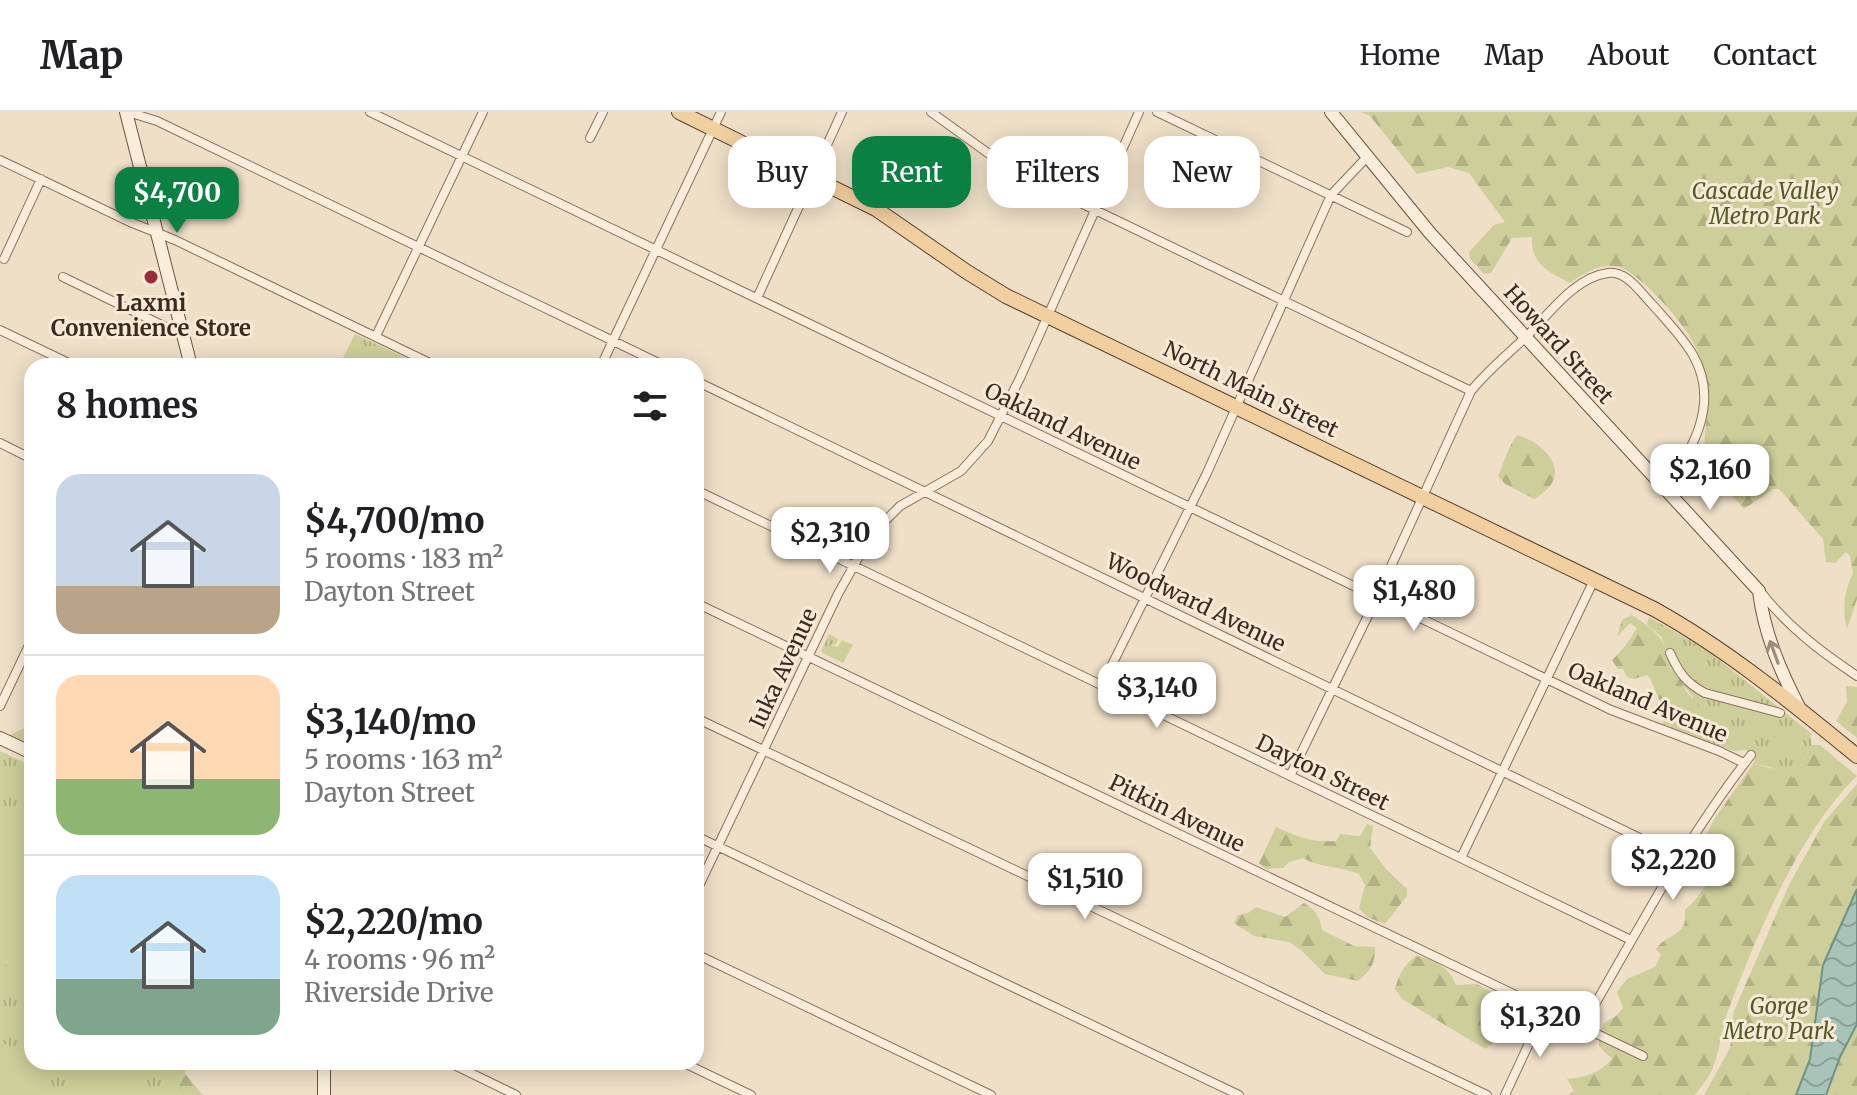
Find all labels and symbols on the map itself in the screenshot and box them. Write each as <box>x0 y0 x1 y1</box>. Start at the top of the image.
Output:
pin: $4,700 <box>112 167 242 235</box>
park label: Cascade Valley Metro Park <box>1691 177 1839 230</box>
marker: Laxmi Convenience Store <box>142 268 160 286</box>
street label: Howard Street <box>1498 279 1620 410</box>
place label: Laxmi Convenience Store <box>51 289 251 342</box>
street label: North Main Street <box>1159 335 1343 444</box>
street label: Oakland Avenue <box>980 376 1146 476</box>
pin: $2,160 <box>1645 444 1775 512</box>
pin: $2,310 <box>765 507 895 575</box>
street label: Woodward Avenue <box>1101 546 1290 658</box>
pin: $1,480 <box>1349 565 1479 633</box>
street label: Iuka Avenue <box>743 604 823 732</box>
one-way arrow <box>1765 640 1780 665</box>
street label: Oakland Avenue <box>1564 656 1732 748</box>
pin: $3,140 <box>1092 662 1222 730</box>
street label: Dayton Street <box>1252 728 1395 816</box>
street label: Pitkin Avenue <box>1105 768 1249 858</box>
pin: $2,220 <box>1608 834 1738 902</box>
pin: $1,510 <box>1020 853 1150 921</box>
pin: $1,320 <box>1475 991 1605 1059</box>
park label: Gorge Metro Park <box>1723 992 1834 1045</box>

